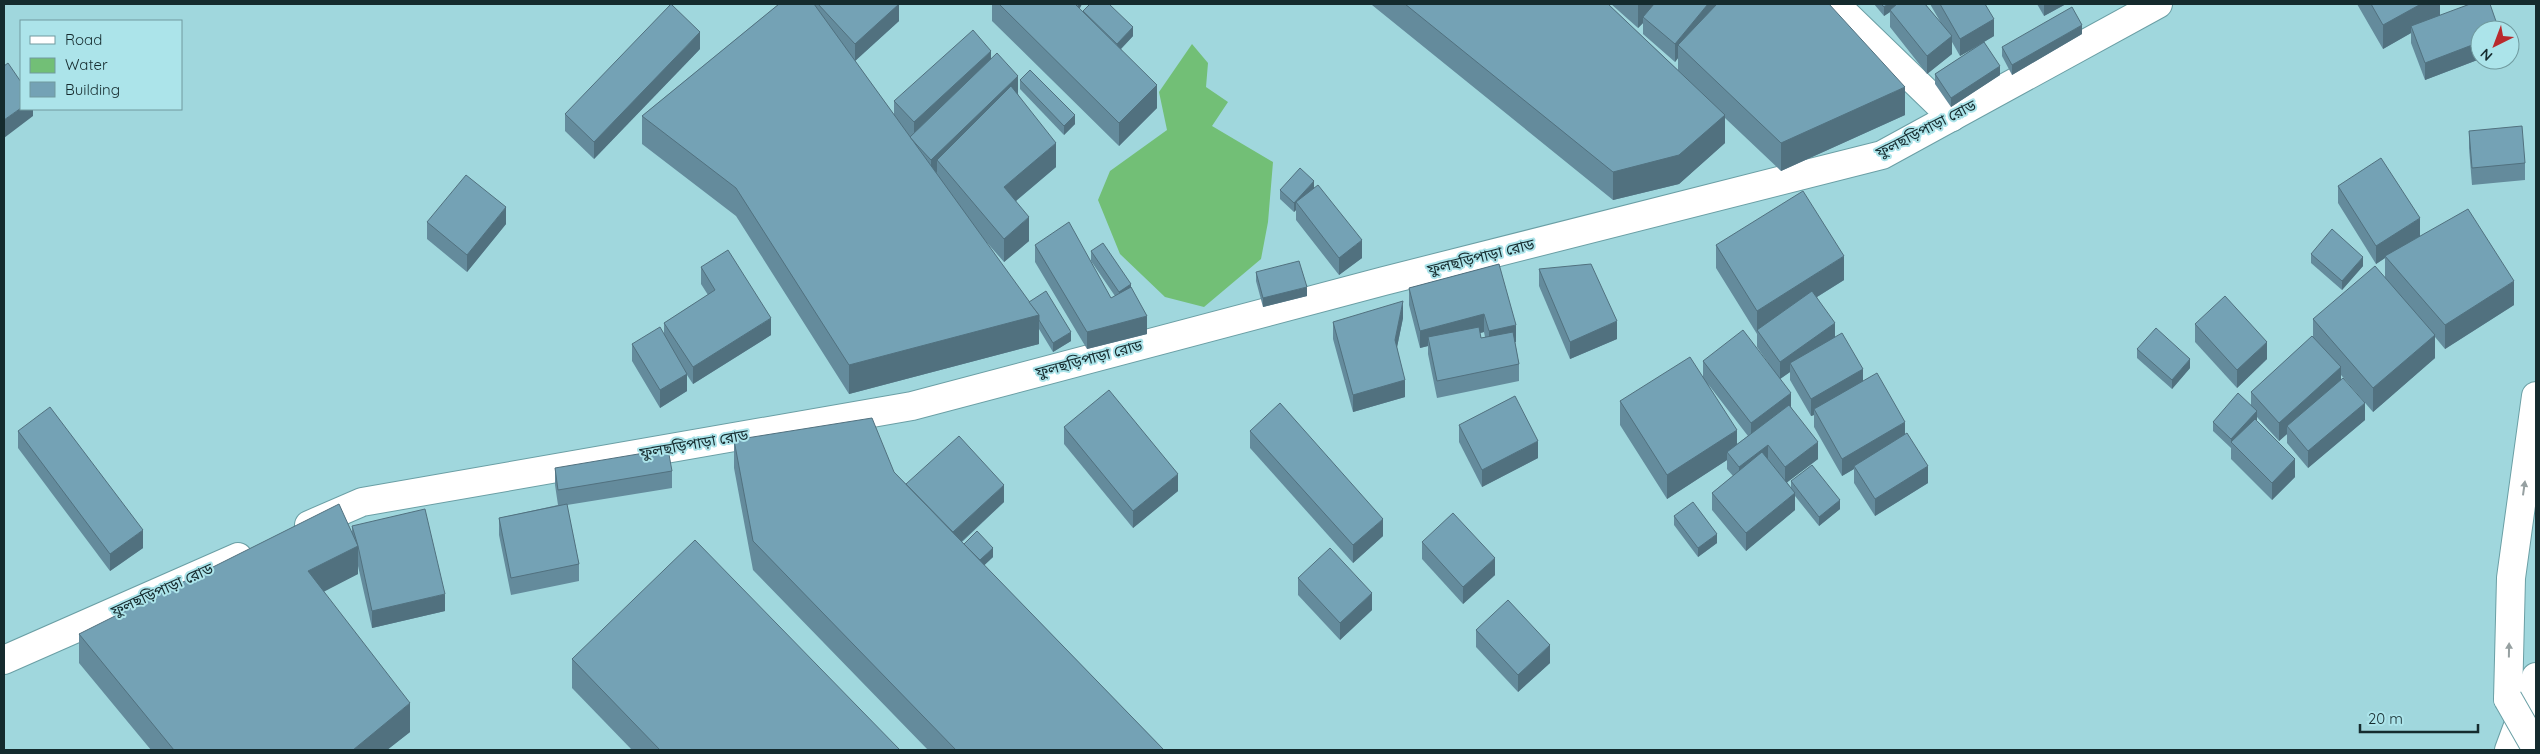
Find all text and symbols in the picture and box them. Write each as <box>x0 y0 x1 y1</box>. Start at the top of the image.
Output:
legend <box>20 20 182 110</box>
north arrow <box>2470 20 2520 70</box>
text: Road <box>65 30 102 49</box>
text: N <box>2476 45 2496 65</box>
text: Water <box>65 55 108 74</box>
text: Building <box>65 80 120 99</box>
street label: ফুলছড়িপাড়া রোড <box>1872 95 1979 162</box>
street label: ফুলছড়িপাড়া রোড <box>1424 234 1537 279</box>
street label: ফুলছড়িপাড়া রোড <box>1032 335 1145 382</box>
street label: ফুলছড়িপাড়া রোড <box>637 425 750 463</box>
one-way arrow <box>2520 480 2528 496</box>
street label: ফুলছড়িপাড়া রোড <box>107 558 216 621</box>
one-way arrow <box>2506 642 2514 658</box>
scale bar <box>2360 702 2478 734</box>
text: 20 m <box>2368 709 2403 728</box>

